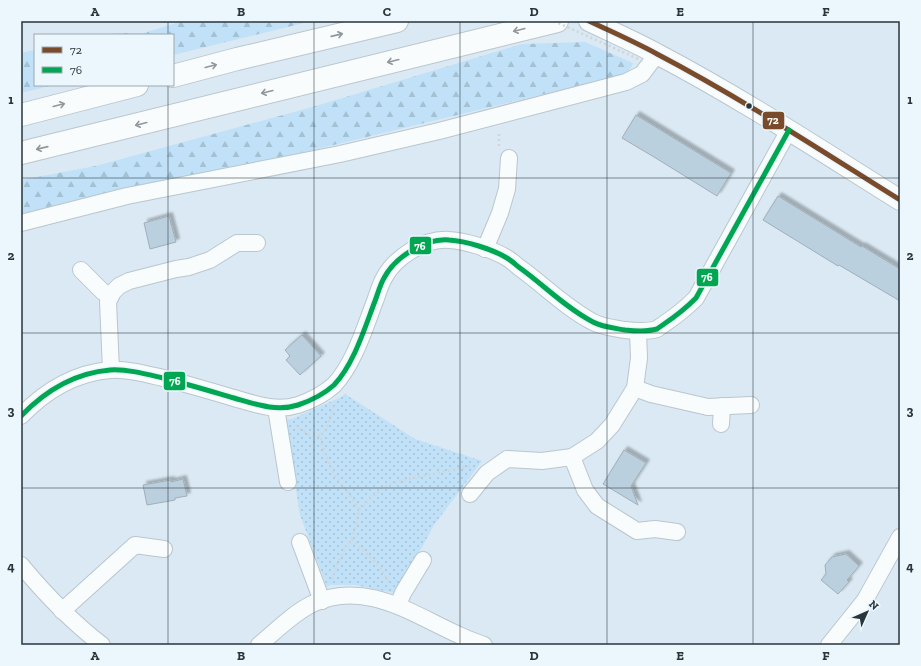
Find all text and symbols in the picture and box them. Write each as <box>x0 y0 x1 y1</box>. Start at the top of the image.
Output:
text: A <box>91 4 100 19</box>
text: B <box>237 4 245 19</box>
text: C <box>383 4 391 19</box>
text: D <box>529 4 539 19</box>
text: E <box>676 4 684 19</box>
text: F <box>822 4 830 19</box>
one-way arrow <box>513 27 526 35</box>
one-way arrow <box>330 31 343 39</box>
legend <box>34 34 174 86</box>
text: 72 <box>70 43 82 57</box>
one-way arrow <box>387 58 400 66</box>
one-way arrow <box>204 62 217 69</box>
text: 76 <box>70 63 82 77</box>
one-way arrow <box>261 89 274 97</box>
text: 1 <box>8 92 14 107</box>
text: 1 <box>907 92 913 107</box>
one-way arrow <box>52 101 65 108</box>
unlabelled marker <box>744 101 754 111</box>
line badge: 72 <box>762 111 785 130</box>
text: 72 <box>767 114 779 127</box>
one-way arrow <box>134 120 147 128</box>
one-way arrow <box>36 144 49 152</box>
line badge: 76 <box>409 236 432 255</box>
text: 76 <box>414 240 426 253</box>
text: 2 <box>8 248 15 263</box>
text: 2 <box>907 248 914 263</box>
line badge: 76 <box>696 268 719 287</box>
text: 76 <box>701 271 713 284</box>
line badge: 76 <box>163 371 186 391</box>
text: 76 <box>169 375 181 388</box>
text: 3 <box>8 403 15 418</box>
text: 3 <box>907 403 914 418</box>
text: 4 <box>7 559 15 574</box>
text: 4 <box>906 559 914 574</box>
north arrow <box>847 592 887 632</box>
text: N <box>866 598 882 613</box>
text: A <box>91 648 100 663</box>
text: B <box>237 648 245 663</box>
text: C <box>383 648 391 663</box>
text: D <box>529 648 539 663</box>
text: E <box>676 648 684 663</box>
text: F <box>822 648 830 663</box>

